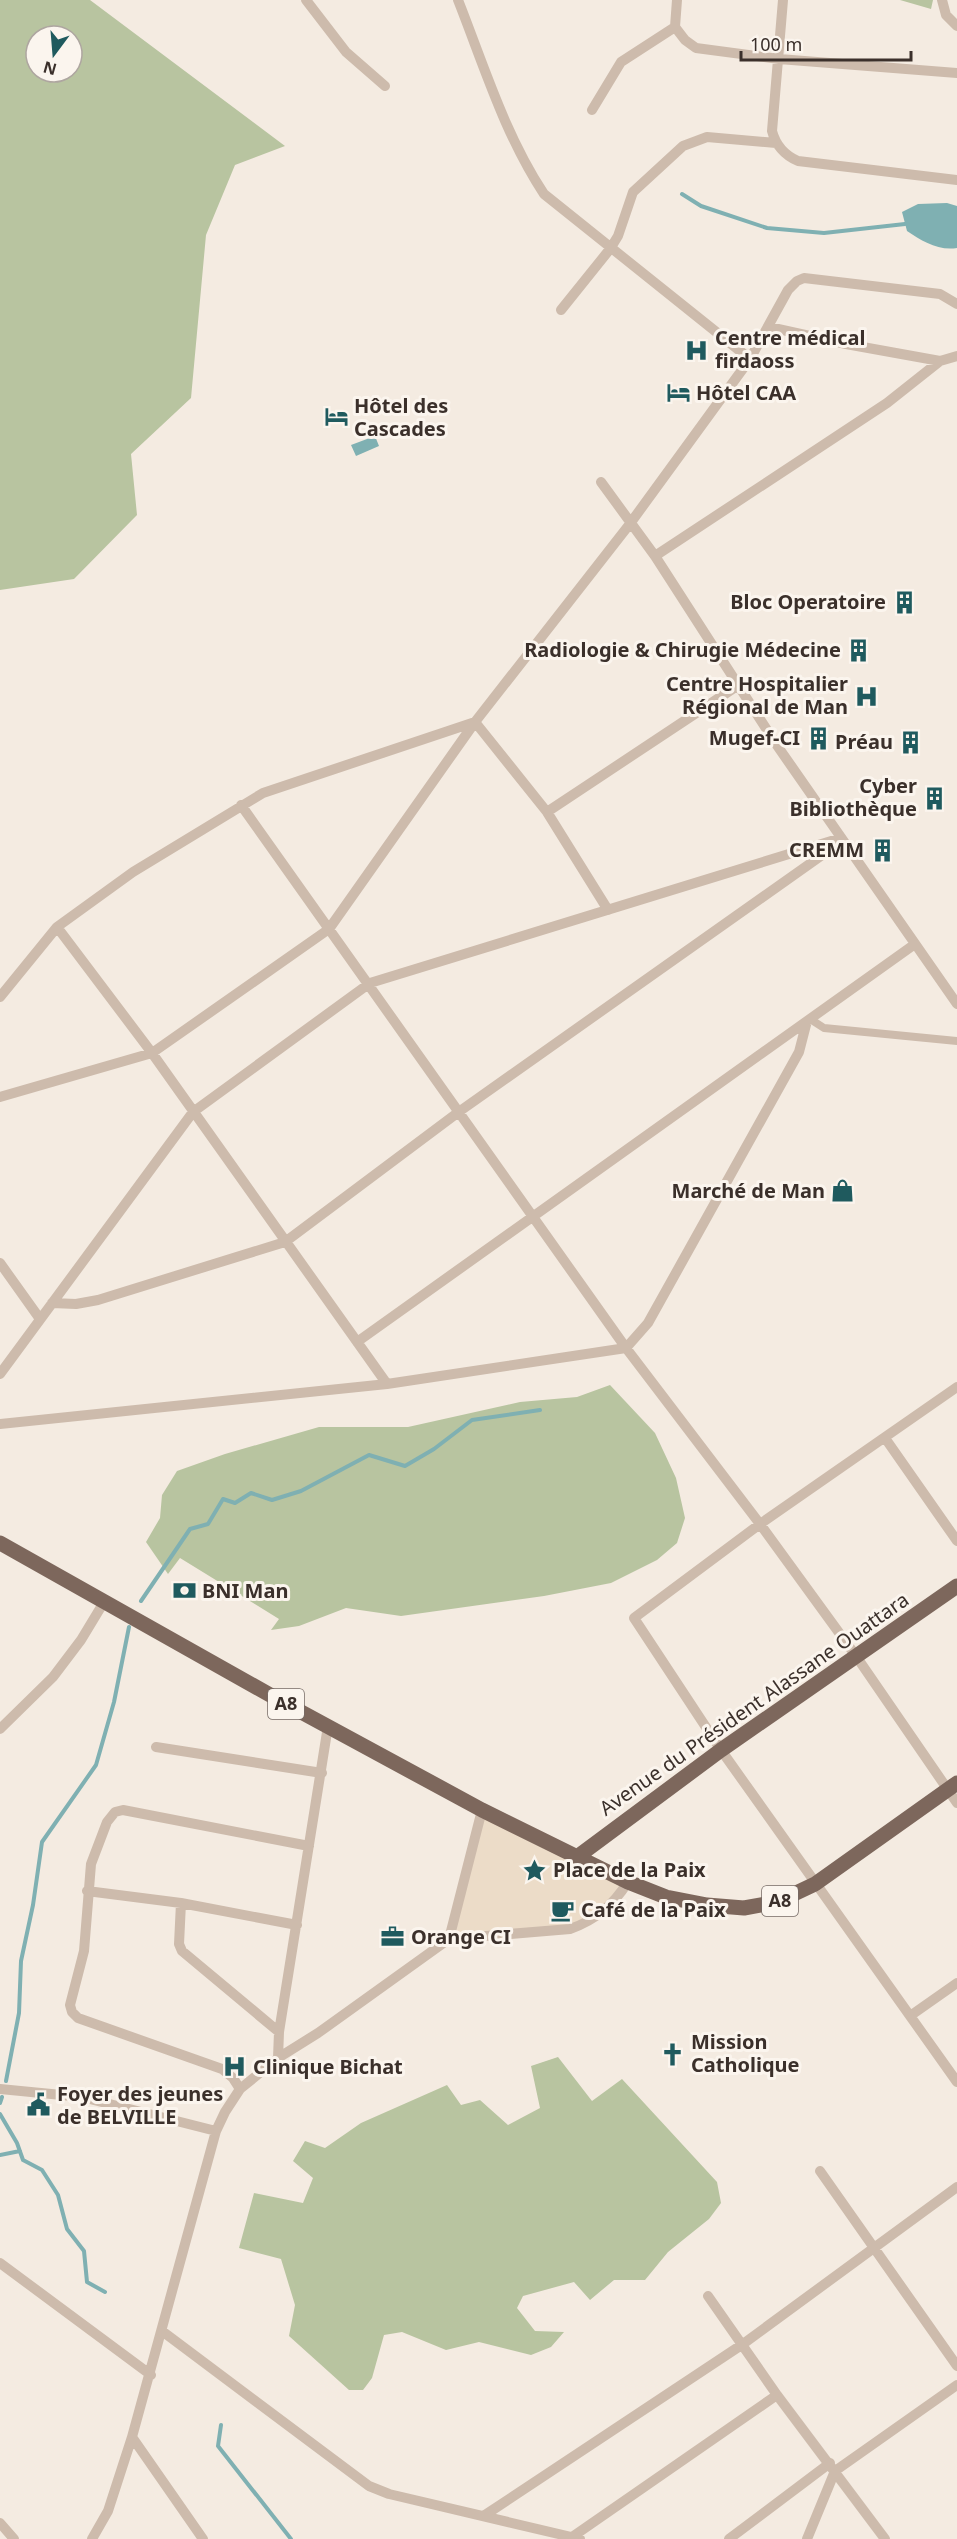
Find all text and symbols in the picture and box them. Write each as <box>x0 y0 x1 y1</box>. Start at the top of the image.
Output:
north arrow <box>24 24 84 84</box>
scale bar <box>741 24 910 62</box>
text: 100 m <box>750 32 802 56</box>
text: N <box>41 56 59 81</box>
place label: Centre médical firdaoss <box>715 324 865 374</box>
hospital icon: Centre médical firdaoss <box>684 337 710 363</box>
place label: Hôtel CAA <box>696 379 796 406</box>
hotel icon: Hôtel CAA <box>665 380 691 406</box>
place label: Hôtel des Cascades <box>354 392 448 442</box>
hotel icon: Hôtel des Cascades <box>323 404 349 430</box>
place label: Bloc Operatoire <box>730 588 886 615</box>
building icon: Bloc Operatoire <box>891 589 917 615</box>
place label: Radiologie & Chirugie Médecine <box>524 636 841 663</box>
building icon: Radiologie & Chirugie Médecine <box>846 637 872 663</box>
place label: Centre Hospitalier Régional de Man <box>666 670 848 720</box>
hospital icon: Centre Hospitalier Régional de Man <box>853 683 879 709</box>
place label: Mugef-CI <box>709 724 800 751</box>
building icon: Mugef-CI <box>805 725 831 751</box>
place label: Préau <box>835 728 893 755</box>
building icon: Préau <box>898 729 924 755</box>
place label: Cyber Bibliothèque <box>789 772 917 822</box>
building icon: Cyber Bibliothèque <box>922 785 948 811</box>
place label: CREMM <box>789 836 864 863</box>
building icon: CREMM <box>869 837 895 863</box>
place label: Marché de Man <box>672 1177 825 1204</box>
shop icon: Marché de Man <box>830 1178 856 1204</box>
place label: BNI Man <box>202 1577 288 1604</box>
bank icon: BNI Man <box>171 1578 197 1604</box>
street label: Avenue du Président Alassane Ouattara <box>594 1586 914 1821</box>
road number: A8 <box>268 1689 304 1719</box>
place label: Place de la Paix <box>553 1856 706 1883</box>
place icon: Place de la Paix <box>522 1857 548 1883</box>
road number: A8 <box>762 1886 798 1916</box>
place label: Café de la Paix <box>581 1896 726 1923</box>
cafe icon: Café de la Paix <box>550 1897 576 1923</box>
place label: Orange CI <box>411 1923 511 1950</box>
office icon: Orange CI <box>380 1924 406 1950</box>
place label: Mission Catholique <box>691 2028 800 2078</box>
church icon: Mission Catholique <box>660 2041 686 2067</box>
place label: Clinique Bichat <box>253 2053 403 2080</box>
hospital icon: Clinique Bichat <box>222 2054 248 2080</box>
place label: Foyer des jeunes de BELVILLE <box>57 2080 223 2130</box>
public building icon: Foyer des jeunes de BELVILLE <box>26 2092 52 2118</box>

